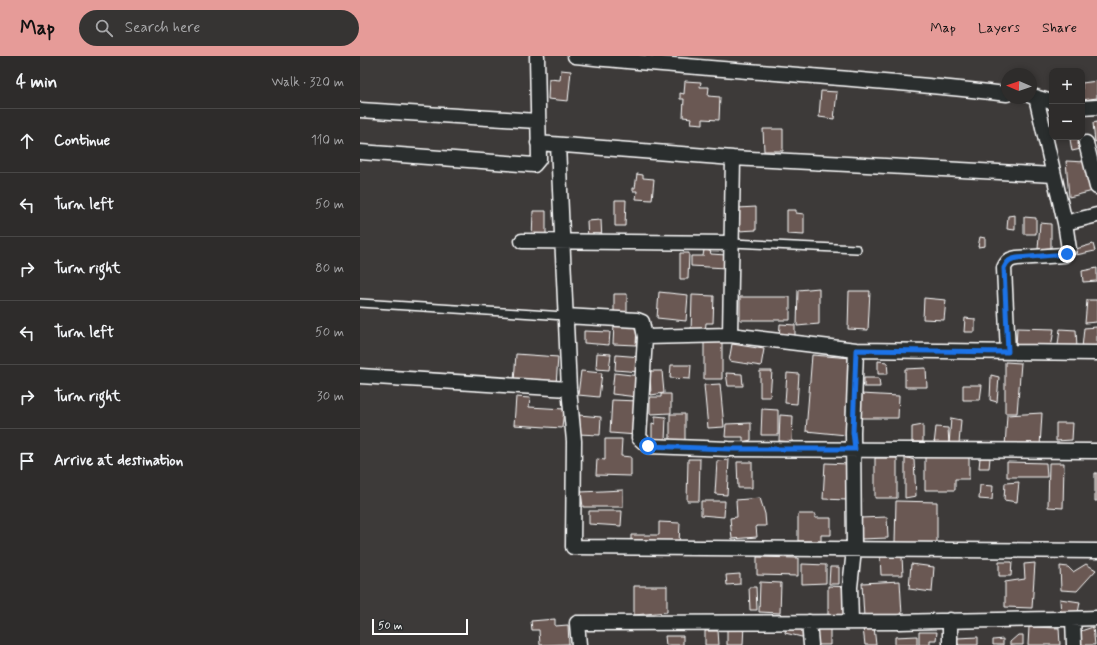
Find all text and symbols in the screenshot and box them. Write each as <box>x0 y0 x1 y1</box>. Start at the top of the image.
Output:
search box <box>79 10 359 46</box>
text: Map <box>20 16 55 41</box>
icon: search <box>93 17 115 39</box>
text: Search here <box>125 18 200 38</box>
text: Map <box>930 19 956 37</box>
text: Layers <box>978 19 1020 37</box>
text: Share <box>1042 19 1077 37</box>
north arrow <box>1001 68 1037 104</box>
map controls <box>1049 68 1085 140</box>
button: + <box>1049 68 1085 104</box>
text: 4 min <box>16 71 57 93</box>
text: Walk · 320 m <box>271 74 344 91</box>
button: − <box>1049 104 1085 140</box>
icon: ahead <box>16 130 38 152</box>
text: Continue <box>54 131 110 151</box>
text: 110 m <box>311 132 344 149</box>
icon: left <box>16 194 38 216</box>
text: Turn left <box>54 195 114 215</box>
text: 50 m <box>315 196 344 213</box>
route end <box>1058 245 1076 263</box>
icon: right <box>16 258 38 280</box>
text: Turn right <box>54 259 121 279</box>
text: 80 m <box>315 260 344 277</box>
icon: left <box>16 322 38 344</box>
text: Turn left <box>54 323 114 343</box>
text: 50 m <box>315 324 344 341</box>
icon: right <box>16 386 38 408</box>
text: Turn right <box>54 387 121 407</box>
text: 30 m <box>317 388 344 405</box>
route start <box>639 437 657 455</box>
icon: arrive <box>16 450 38 472</box>
text: Arrive at destination <box>54 451 183 471</box>
scale bar <box>372 617 468 636</box>
text: 50 m <box>378 619 403 633</box>

